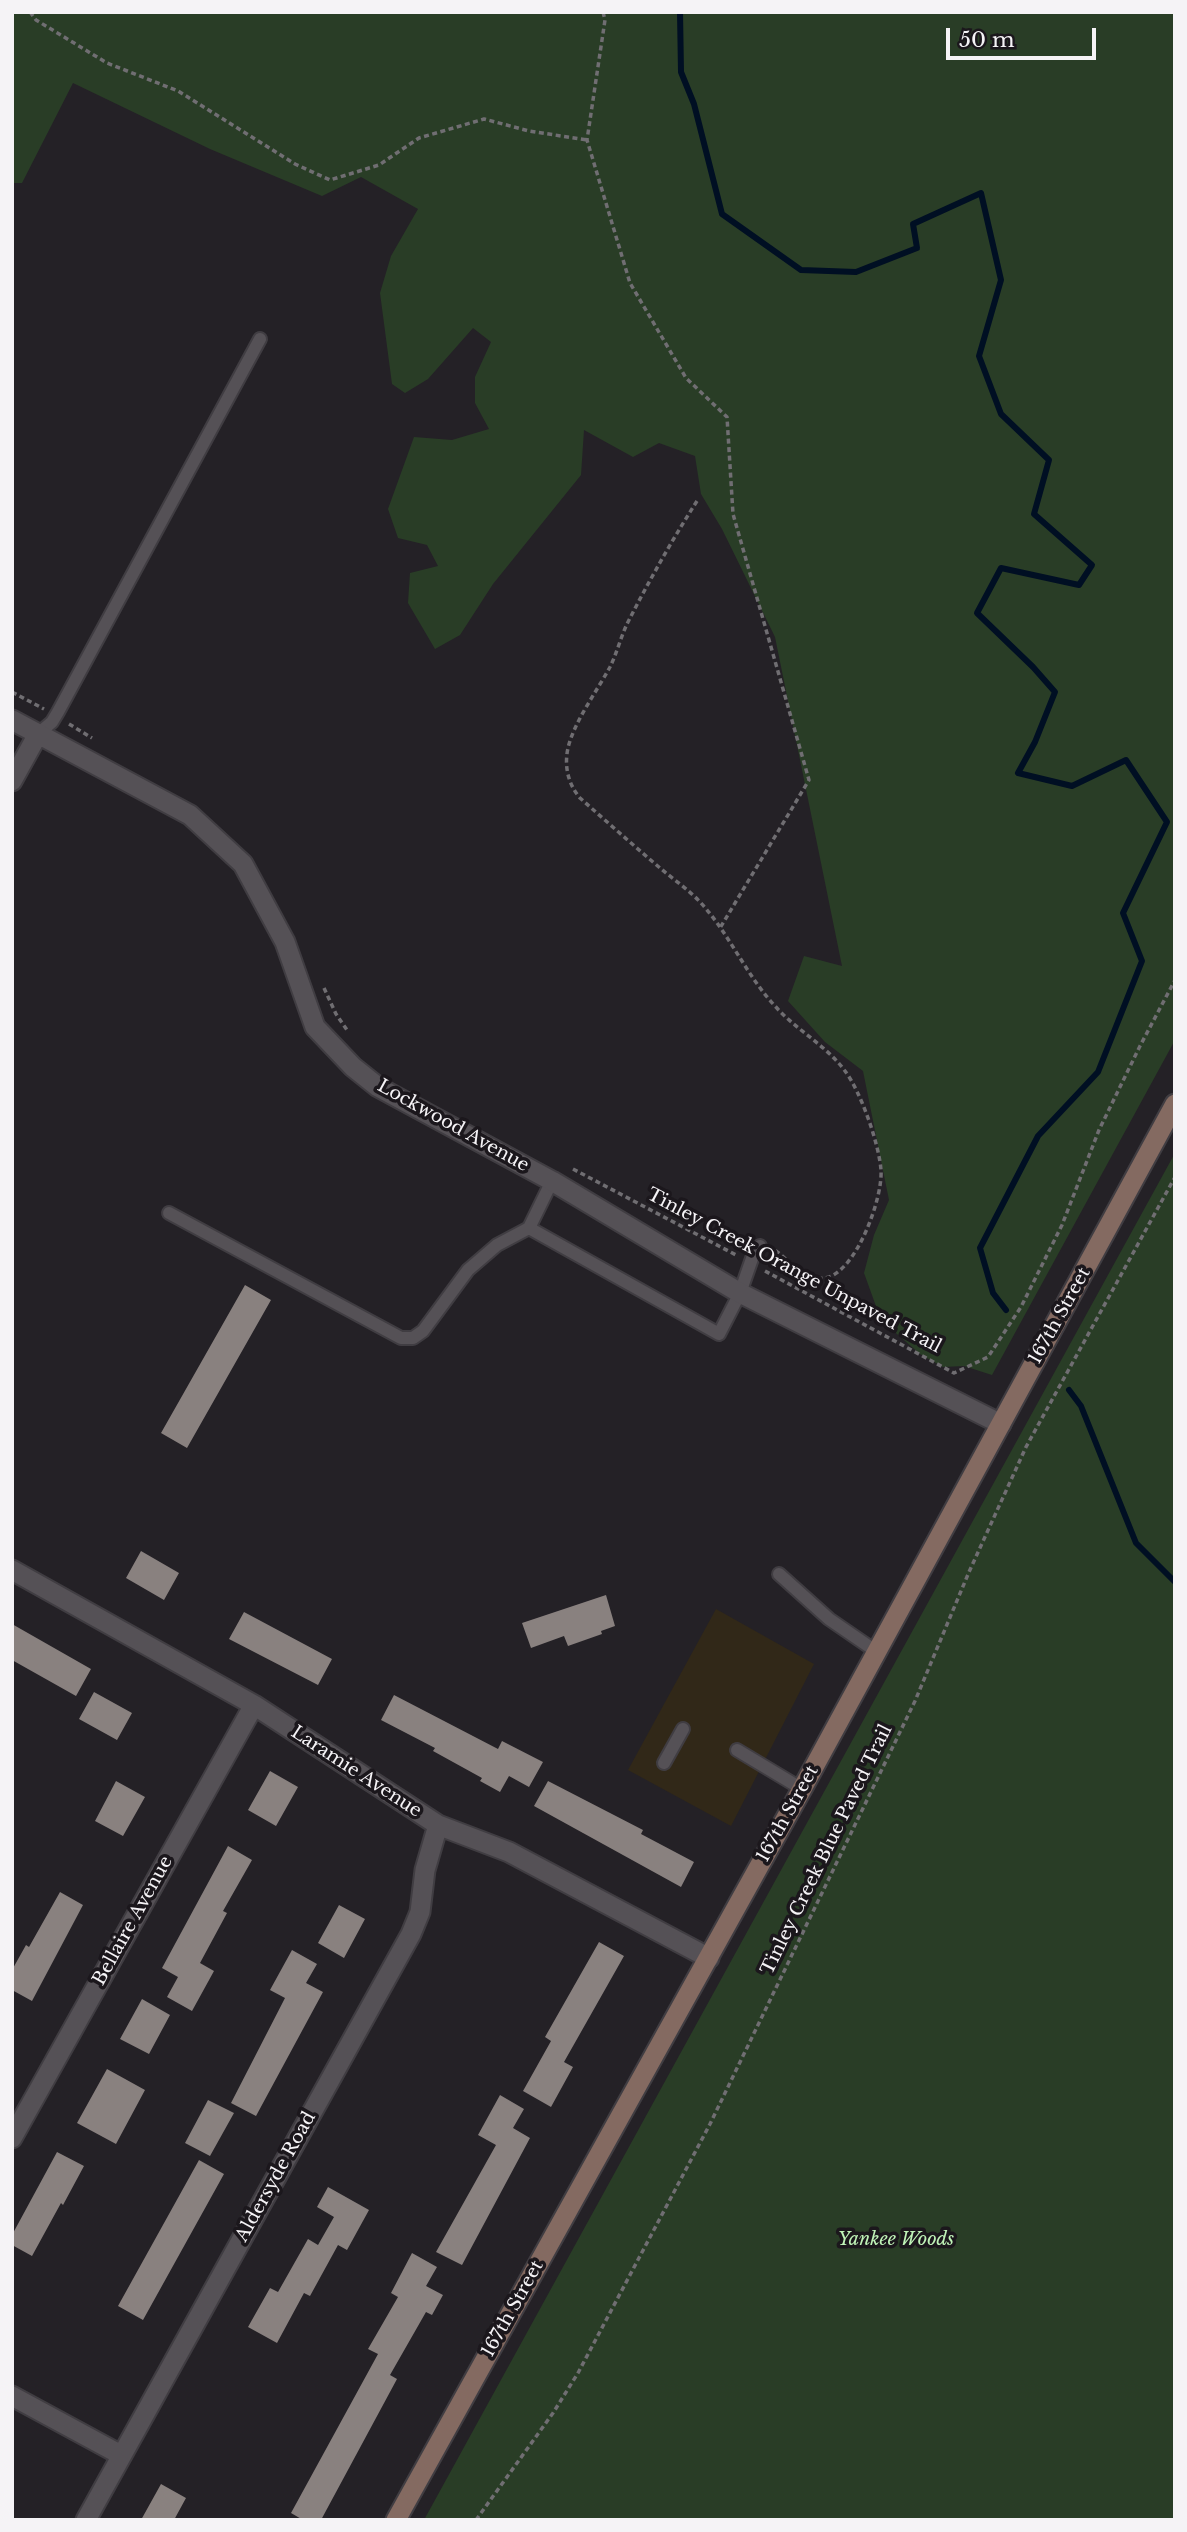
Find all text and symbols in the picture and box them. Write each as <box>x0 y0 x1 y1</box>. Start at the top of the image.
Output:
scale bar <box>949 14 1100 58</box>
text: 50 m <box>959 27 1014 53</box>
street label: Lockwood Avenue <box>373 1075 533 1177</box>
street label: Tinley Creek Orange Unpaved Trail <box>643 1184 945 1358</box>
street label: 167th Street <box>1025 1264 1095 1368</box>
street label: Tinley Creek Blue Paved Trail <box>757 1721 897 1979</box>
street label: Laramie Avenue <box>287 1722 425 1822</box>
street label: 167th Street <box>753 1762 823 1866</box>
street label: Bellaire Avenue <box>89 1853 177 1989</box>
street label: Aldersyde Road <box>231 2108 321 2246</box>
park label: Yankee Woods <box>838 2229 954 2251</box>
street label: 167th Street <box>478 2257 548 2361</box>

